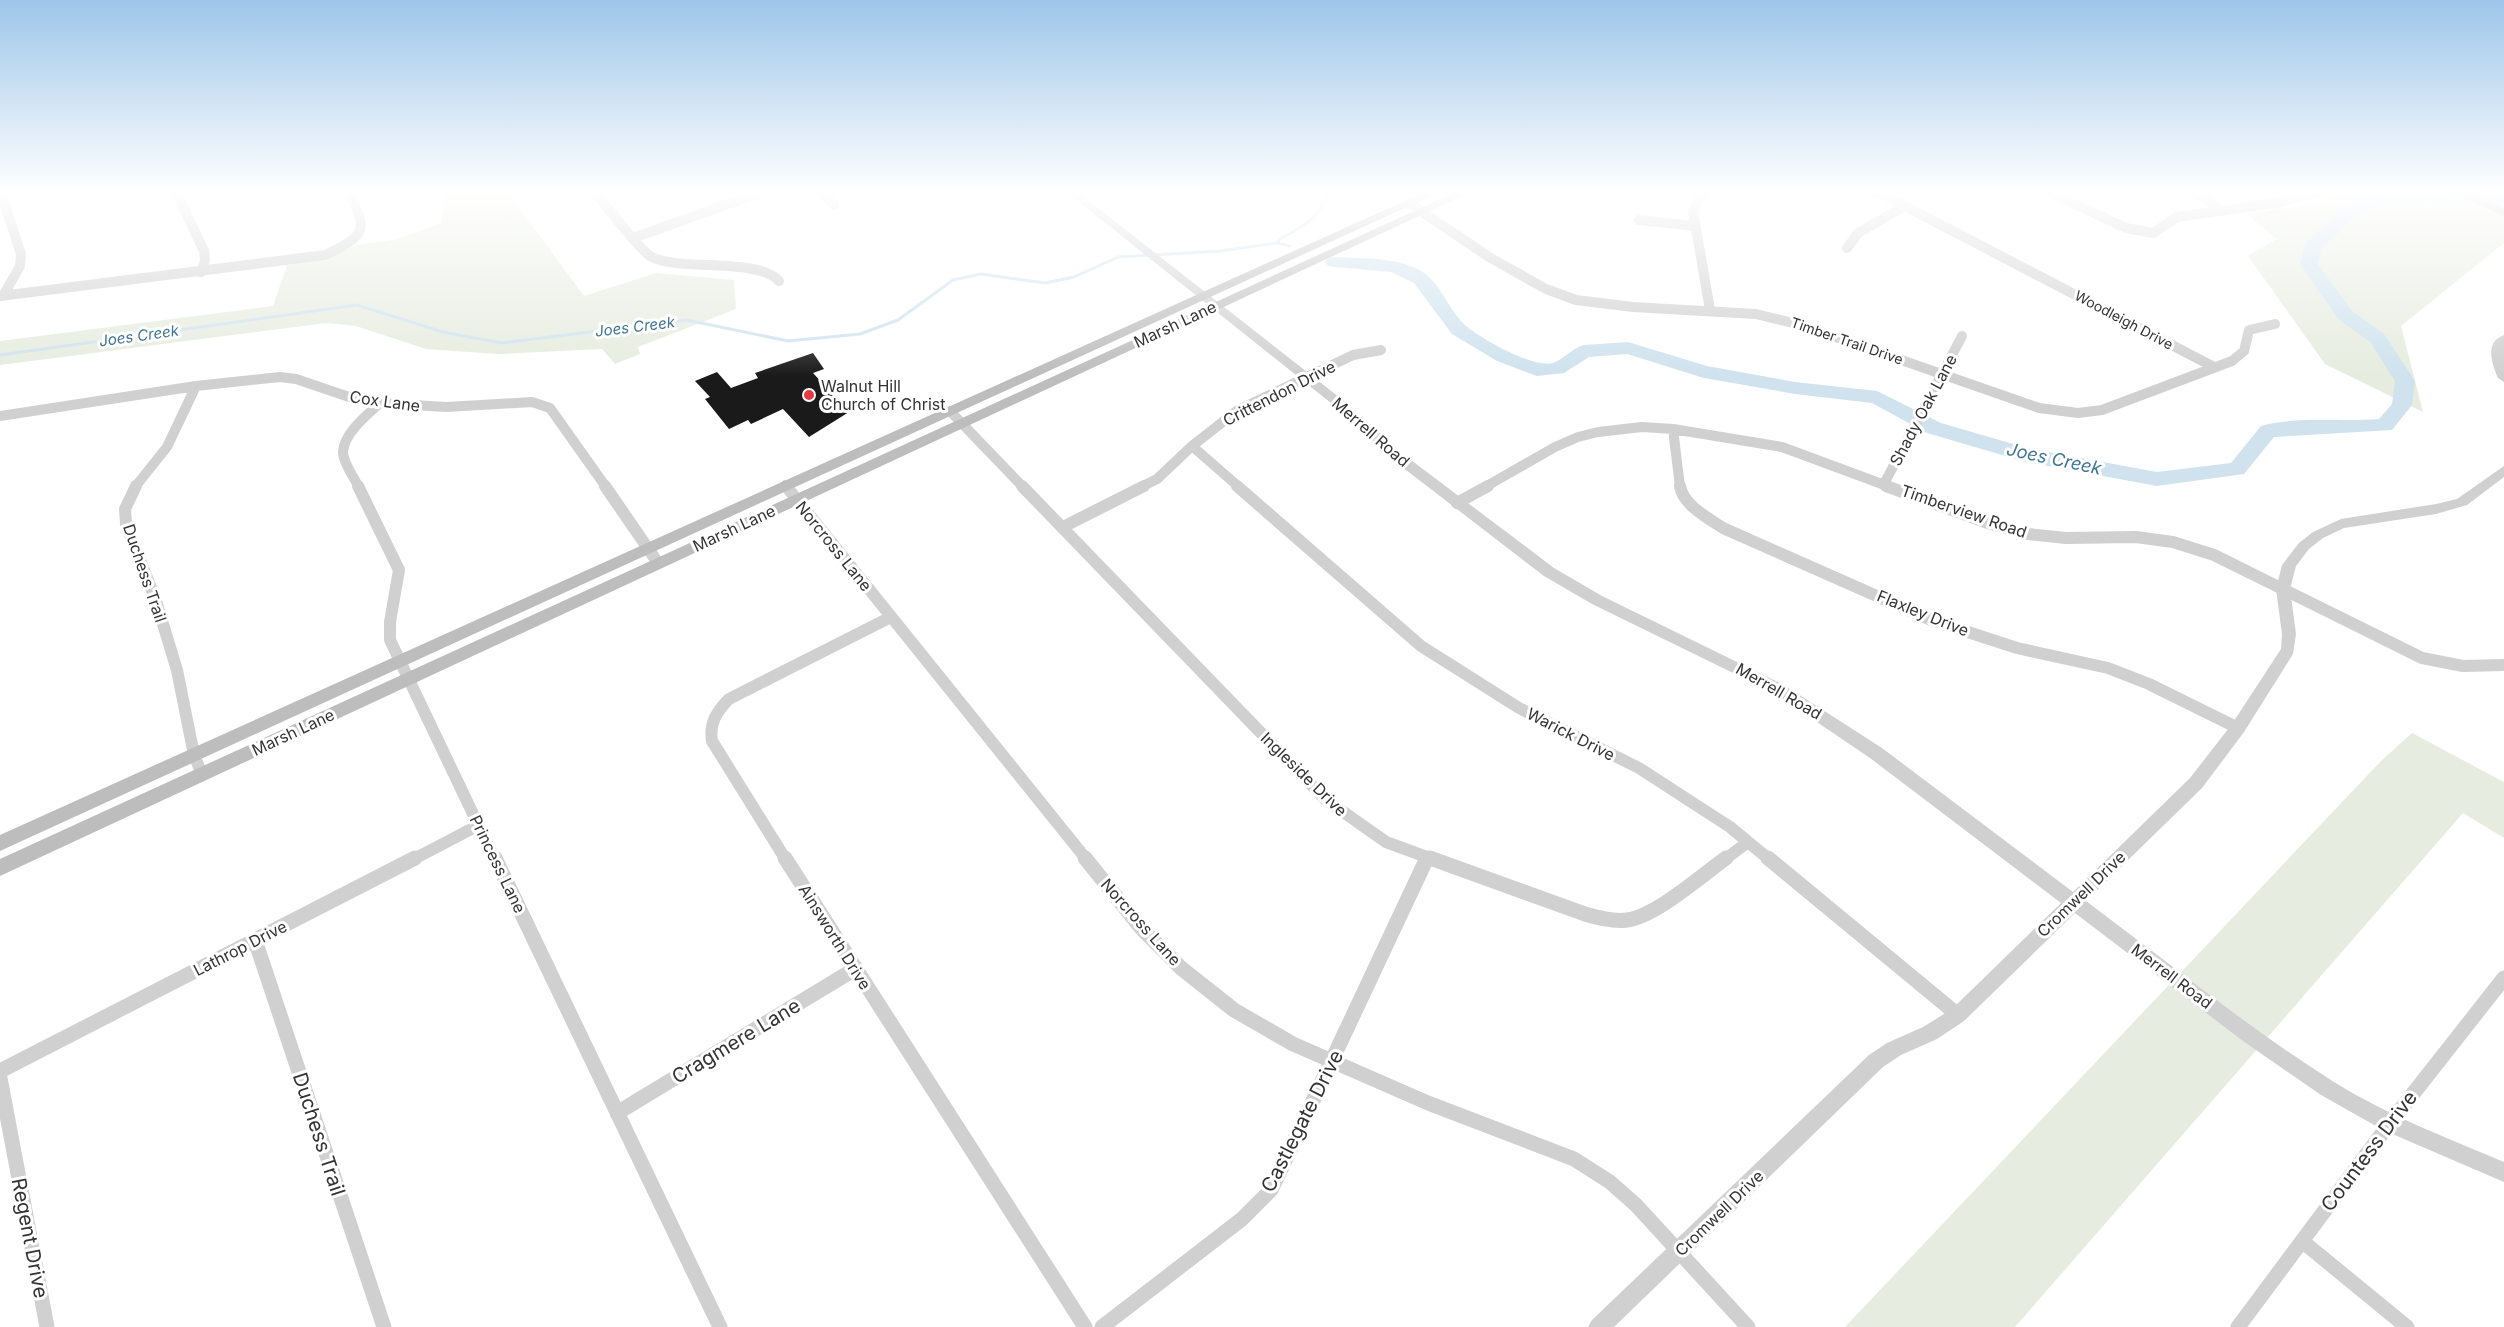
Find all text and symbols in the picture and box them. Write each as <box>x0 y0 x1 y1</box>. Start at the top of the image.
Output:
street label: Woodleigh Drive <box>2072 286 2176 353</box>
street label: Marsh Lane <box>1131 296 1219 352</box>
water label: Joes Creek <box>594 312 677 341</box>
street label: Timber Trail Drive <box>1789 313 1905 368</box>
water label: Joes Creek <box>98 320 181 350</box>
street label: Shady Oak Lane <box>1885 351 1961 469</box>
street label: Crittendon Drive <box>1219 356 1339 430</box>
place label: Walnut Hill Church of Christ <box>821 376 945 414</box>
street label: Cox Lane <box>348 386 422 416</box>
marker: Walnut Hill Church of Christ <box>802 388 816 402</box>
street label: Merrell Road <box>1328 393 1414 471</box>
water label: Joes Creek <box>2005 438 2104 479</box>
street label: Timberview Road <box>1898 480 2030 542</box>
street label: Norcross Lane <box>792 497 876 595</box>
street label: Marsh Lane <box>690 500 778 556</box>
street label: Duchess Trail <box>119 521 171 625</box>
street label: Flaxley Drive <box>1874 586 1972 640</box>
street label: Merrell Road <box>1732 658 1826 724</box>
street label: Warick Drive <box>1524 703 1618 765</box>
street label: Marsh Lane <box>249 704 337 760</box>
street label: Ingleside Drive <box>1257 728 1351 820</box>
street label: Princess Lane <box>466 812 530 916</box>
street label: Cromwell Drive <box>2033 847 2129 941</box>
street label: Norcross Lane <box>1097 874 1185 970</box>
street label: Ainsworth Drive <box>795 881 875 993</box>
street label: Lathrop Drive <box>190 916 290 980</box>
street label: Merrell Road <box>2128 939 2216 1013</box>
street label: Cragmere Lane <box>668 993 804 1089</box>
street label: Castlegate Drive <box>1256 1046 1348 1196</box>
street label: Duchess Trail <box>288 1069 350 1199</box>
street label: Countess Drive <box>2316 1086 2422 1216</box>
street label: Cromwell Drive <box>1671 1166 1767 1260</box>
street label: Regent Drive <box>7 1176 53 1300</box>

